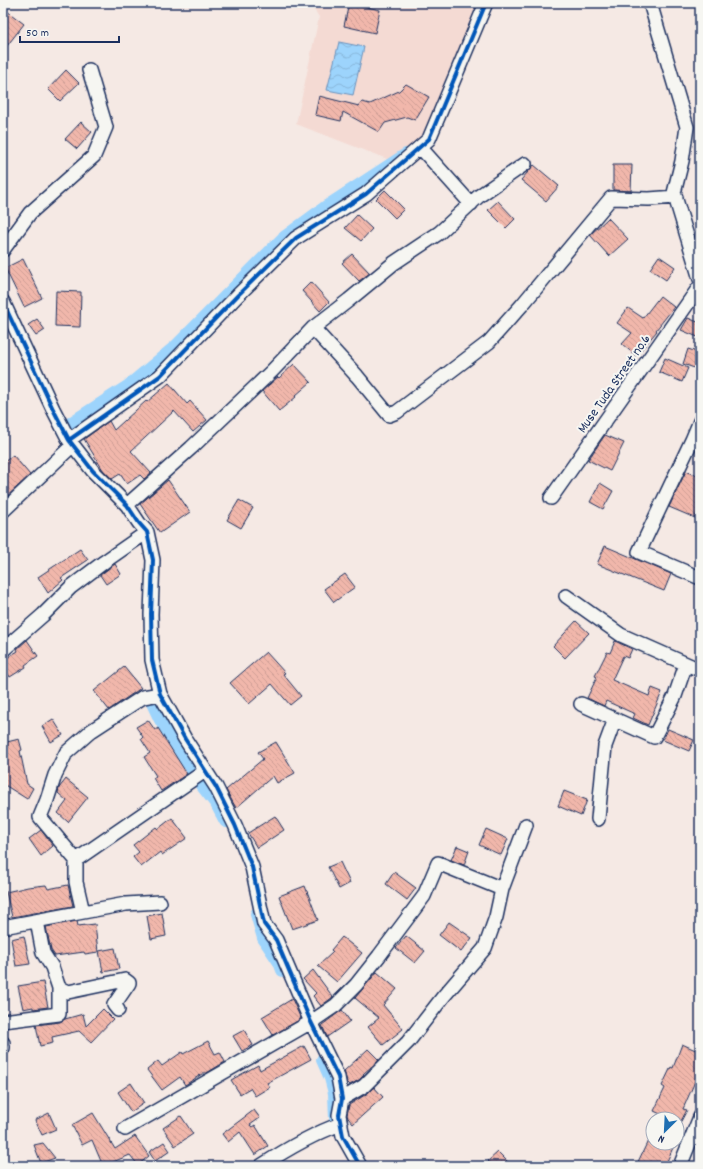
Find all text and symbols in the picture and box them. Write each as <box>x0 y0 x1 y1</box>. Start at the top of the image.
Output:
scale bar <box>20 18 119 44</box>
text: 50 m <box>26 25 49 42</box>
street label: Muse Tuda Street no.6 <box>573 331 656 438</box>
north arrow <box>645 1111 685 1151</box>
text: N <box>655 1130 667 1147</box>

